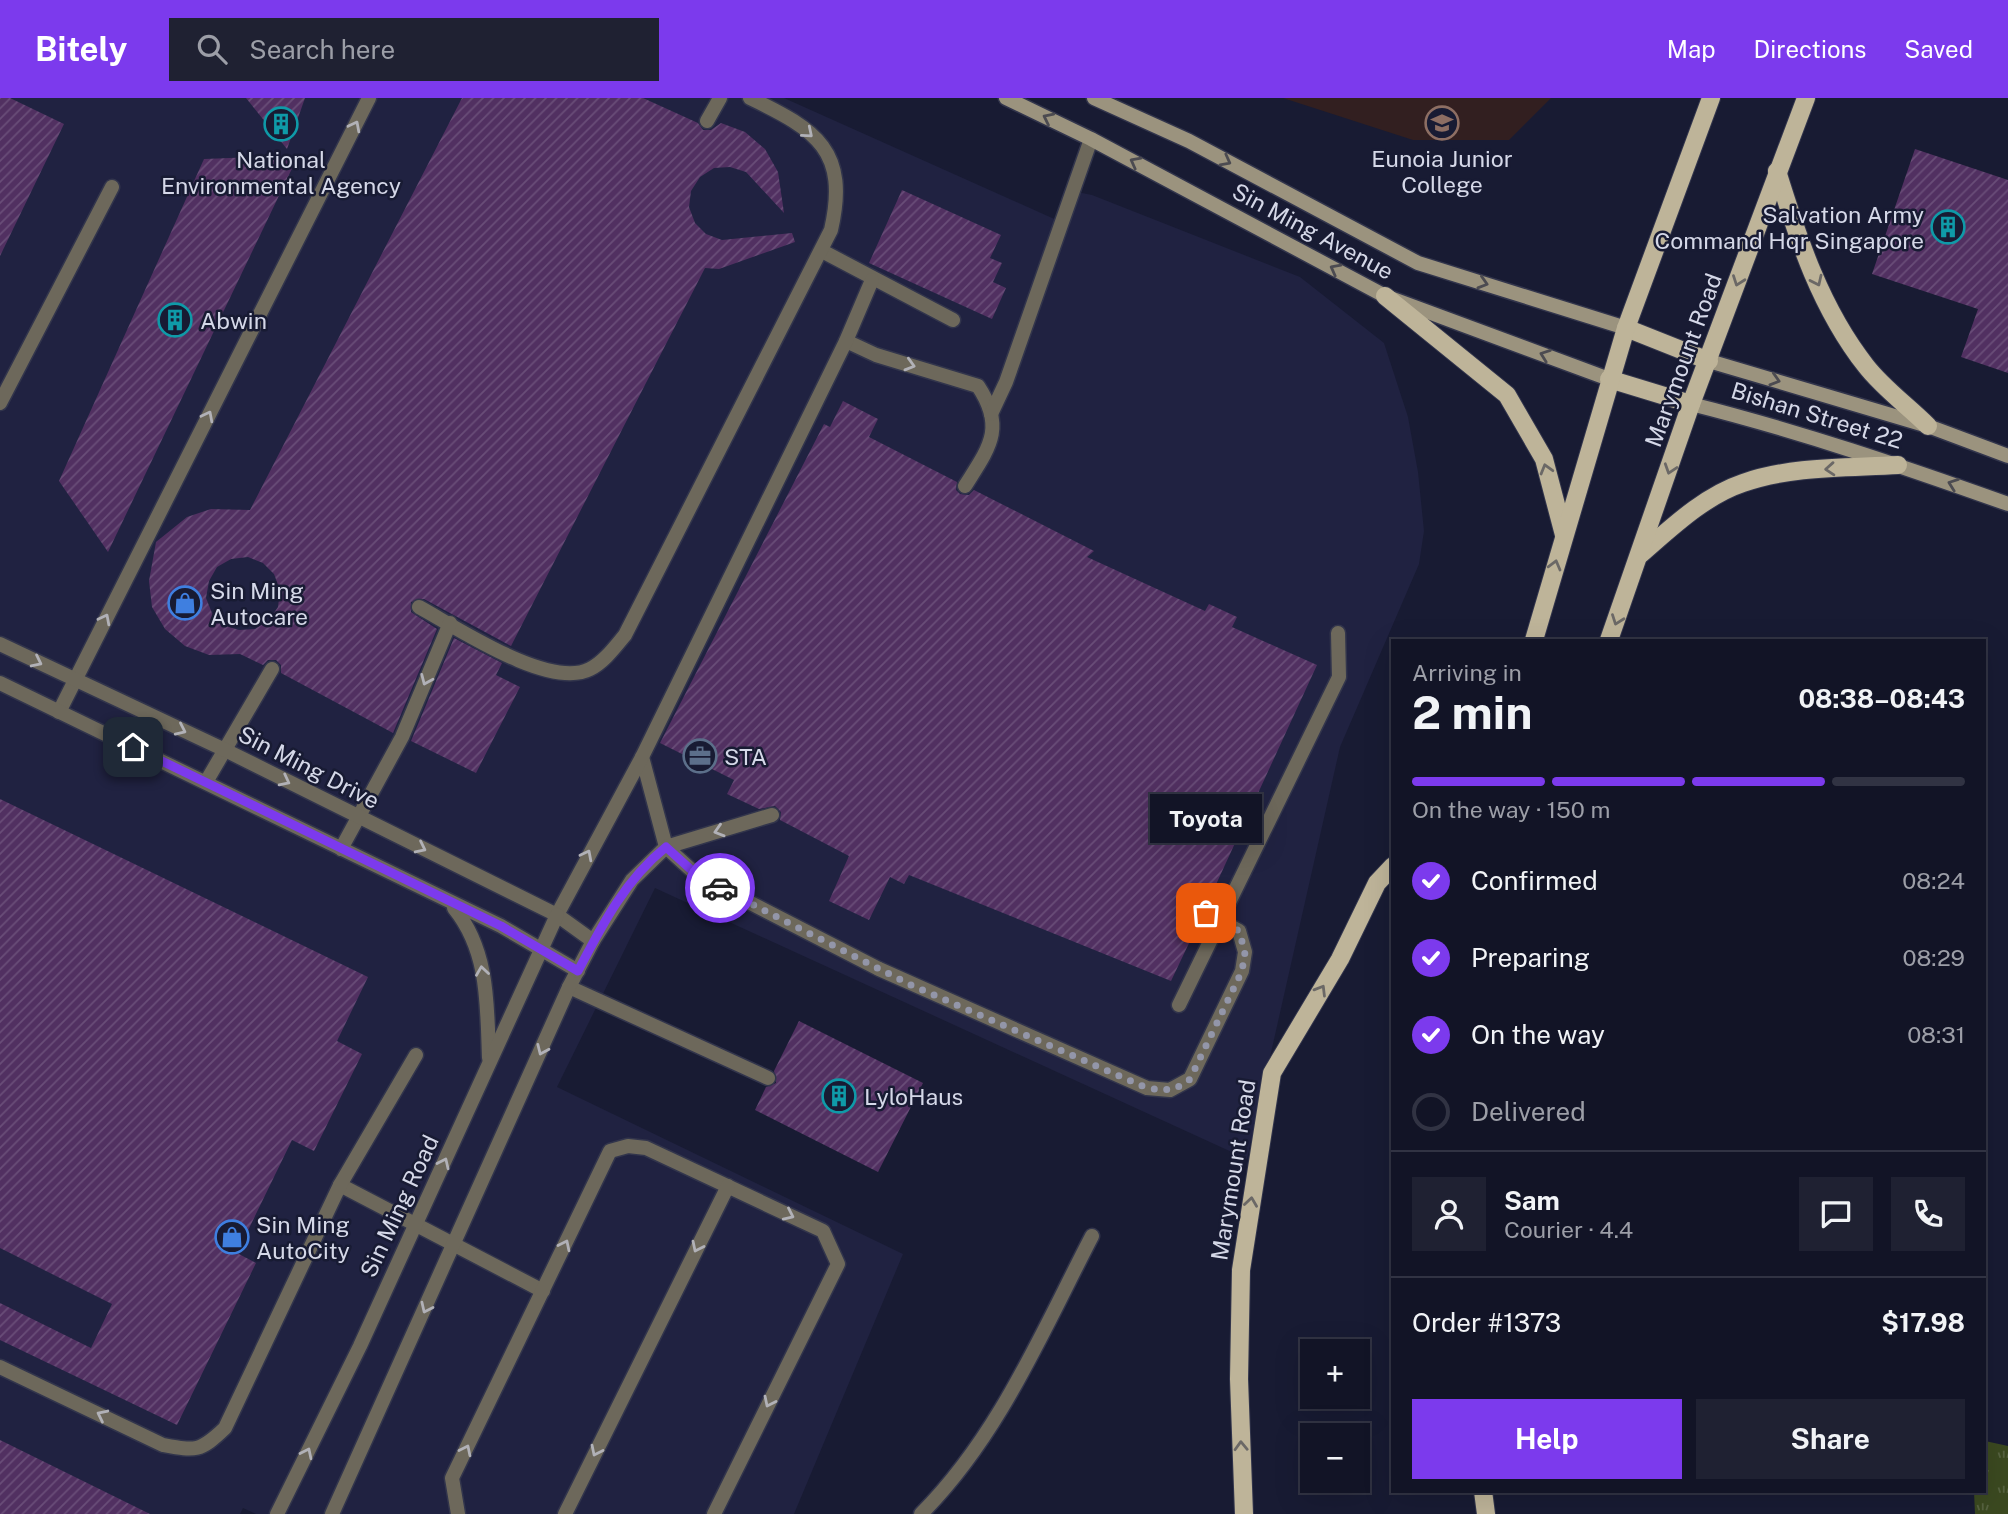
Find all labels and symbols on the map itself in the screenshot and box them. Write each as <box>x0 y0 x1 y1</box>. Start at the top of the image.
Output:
school or university icon: Eunoia Junior College <box>1423 104 1461 142</box>
building icon: National Environmental Agency <box>262 105 300 143</box>
one-way arrow <box>1043 113 1055 127</box>
one-way arrow <box>347 121 361 133</box>
one-way arrow <box>799 125 812 137</box>
place label: Eunoia Junior College <box>1371 145 1513 198</box>
place label: National Environmental Agency <box>161 146 401 199</box>
one-way arrow <box>1219 152 1231 166</box>
one-way arrow <box>1129 157 1142 170</box>
street label: Sin Ming Avenue <box>1228 177 1398 285</box>
place label: Salvation Army Command Hqr Singapore <box>1655 201 1924 254</box>
building icon: Salvation Army Command Hqr Singapore <box>1929 208 1967 246</box>
one-way arrow <box>1330 264 1343 277</box>
street label: Marymount Road <box>1639 270 1727 450</box>
one-way arrow <box>1808 274 1822 286</box>
one-way arrow <box>1477 275 1489 290</box>
one-way arrow <box>1732 275 1746 287</box>
building icon: Abwin <box>156 301 194 339</box>
place label: Abwin <box>200 307 267 334</box>
one-way arrow <box>1540 350 1552 364</box>
one-way arrow <box>904 356 916 371</box>
one-way arrow <box>1768 372 1780 387</box>
street label: Bishan Street 22 <box>1728 376 1906 454</box>
one-way arrow <box>200 411 213 424</box>
one-way arrow <box>1824 461 1835 476</box>
one-way arrow <box>1664 462 1678 474</box>
one-way arrow <box>1540 463 1554 475</box>
one-way arrow <box>1947 478 1959 492</box>
one-way arrow <box>1547 559 1562 571</box>
place label: Sin Ming Autocare <box>210 577 308 630</box>
shop icon: Sin Ming Autocare <box>166 584 204 622</box>
one-way arrow <box>97 614 111 627</box>
one-way arrow <box>1611 614 1625 626</box>
one-way arrow <box>30 654 42 668</box>
one-way arrow <box>420 673 434 686</box>
pin <box>103 717 163 777</box>
street label: Sin Ming Drive <box>234 720 384 814</box>
one-way arrow <box>174 722 186 736</box>
office icon: STA <box>681 737 719 775</box>
place label: STA <box>724 743 767 770</box>
one-way arrow <box>278 772 290 786</box>
callout: Toyota <box>1150 794 1262 843</box>
one-way arrow <box>713 823 725 838</box>
one-way arrow <box>414 840 426 854</box>
one-way arrow <box>579 849 593 862</box>
courier <box>685 853 755 923</box>
pin <box>1176 883 1236 943</box>
one-way arrow <box>475 965 490 977</box>
one-way arrow <box>1313 984 1326 997</box>
one-way arrow <box>536 1042 550 1055</box>
building icon: LyloHaus <box>820 1077 858 1115</box>
street label: Marymount Road <box>1205 1078 1261 1262</box>
place label: LyloHaus <box>864 1083 963 1110</box>
street label: Sin Ming Road <box>354 1131 444 1281</box>
one-way arrow <box>436 1158 450 1170</box>
one-way arrow <box>1243 1196 1258 1208</box>
one-way arrow <box>782 1207 794 1221</box>
place label: Sin Ming AutoCity <box>256 1211 350 1264</box>
shop icon: Sin Ming AutoCity <box>213 1218 251 1256</box>
one-way arrow <box>556 1240 570 1252</box>
one-way arrow <box>692 1240 706 1252</box>
one-way arrow <box>420 1301 434 1313</box>
one-way arrow <box>764 1395 778 1407</box>
one-way arrow <box>97 1410 109 1424</box>
one-way arrow <box>1234 1440 1249 1451</box>
one-way arrow <box>591 1444 605 1456</box>
one-way arrow <box>457 1445 471 1457</box>
one-way arrow <box>299 1448 313 1460</box>

